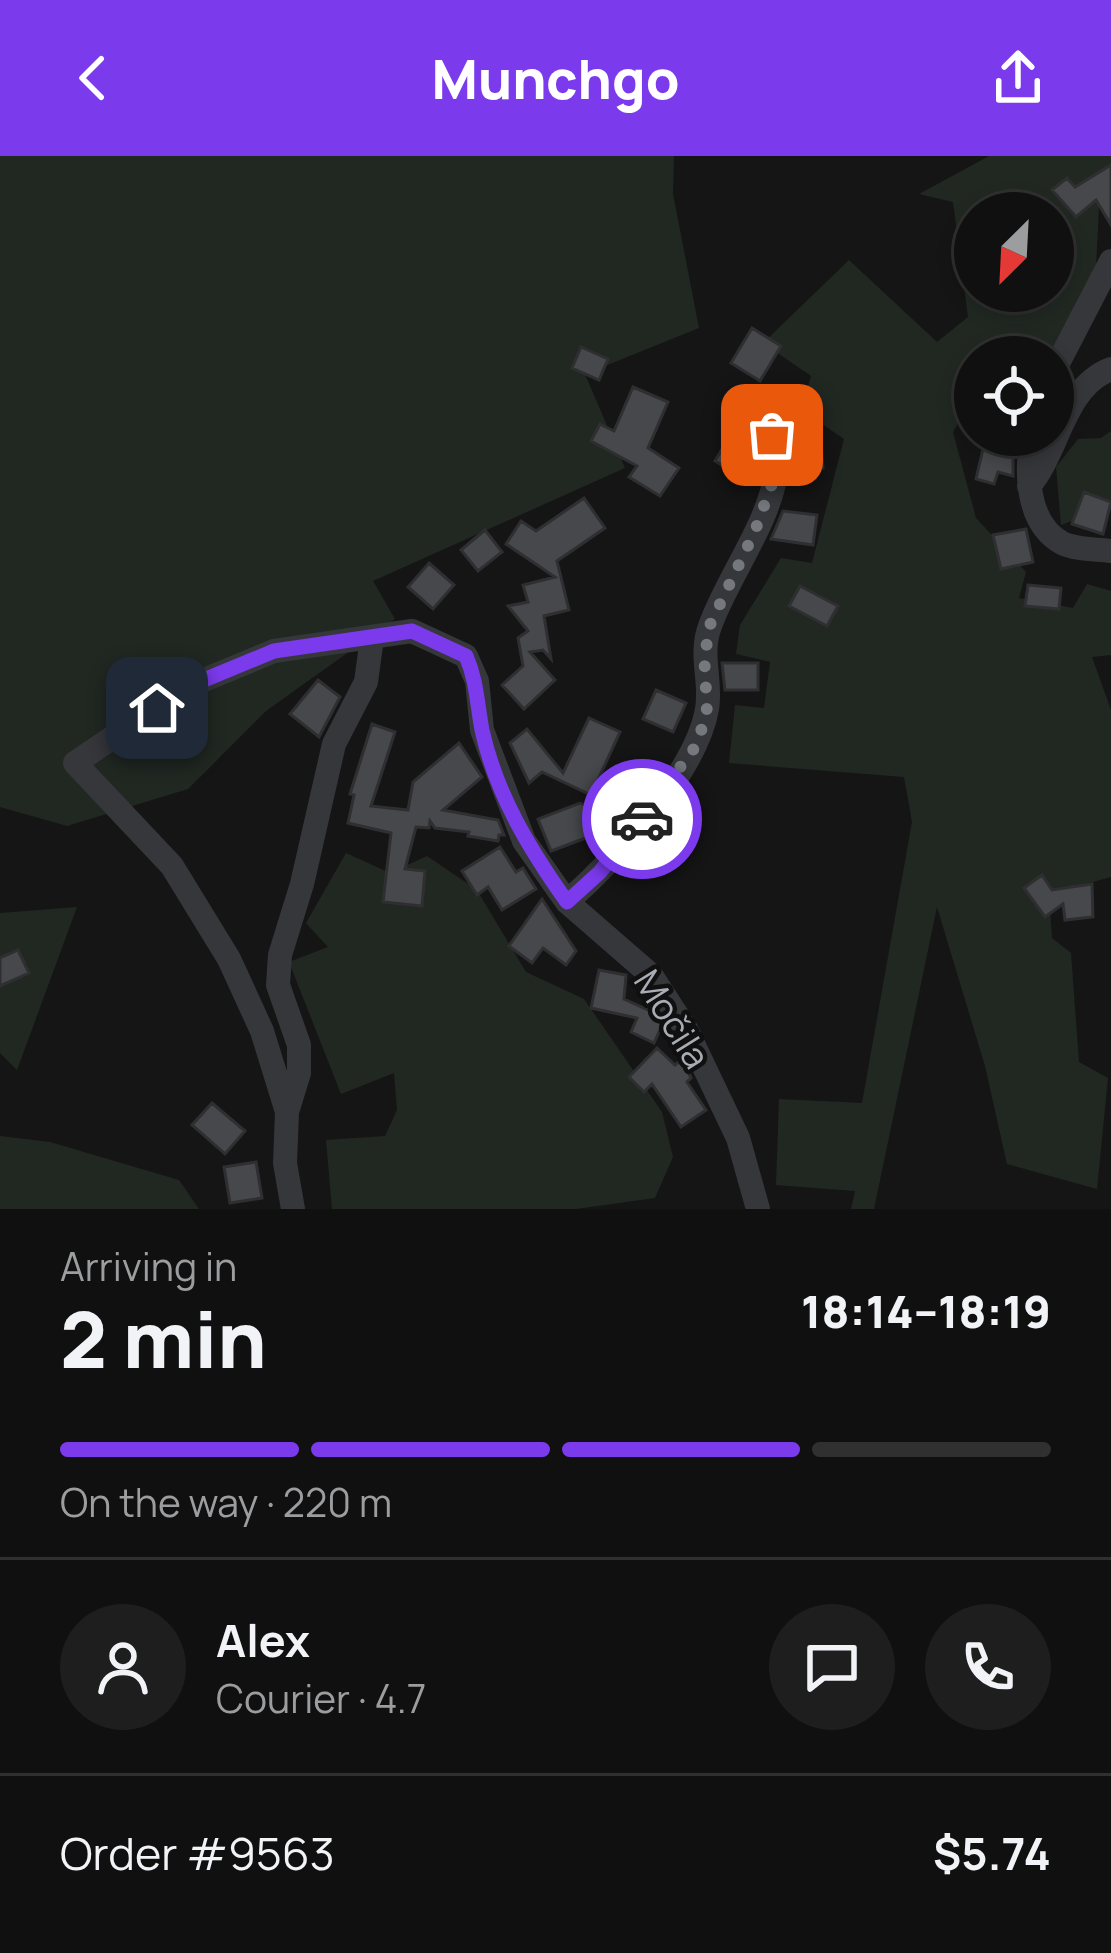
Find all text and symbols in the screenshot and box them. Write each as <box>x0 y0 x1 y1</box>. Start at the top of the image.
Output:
text: Munchgo <box>432 41 679 115</box>
icon: back <box>60 45 126 111</box>
icon: share <box>985 45 1051 111</box>
north arrow <box>954 192 1074 312</box>
map controls <box>954 192 1074 456</box>
button: locate <box>954 336 1074 456</box>
pin <box>721 384 823 486</box>
icon: bag <box>739 402 805 468</box>
pin <box>106 657 208 759</box>
icon: home <box>124 675 190 741</box>
courier <box>582 759 702 879</box>
icon: car <box>609 786 675 852</box>
street label: Močila <box>623 960 722 1077</box>
text: Arriving in <box>60 1239 237 1293</box>
text: 18:14–18:19 <box>801 1280 1051 1342</box>
text: 2 min <box>60 1285 267 1391</box>
text: On the way · 220 m <box>60 1475 392 1529</box>
button: person <box>60 1604 186 1730</box>
button: chat <box>769 1604 895 1730</box>
button: phone <box>925 1604 1051 1730</box>
text: Alex <box>216 1609 310 1671</box>
text: Courier · 4.7 <box>216 1671 426 1725</box>
text: Order #9563 <box>60 1822 335 1884</box>
text: $5.74 <box>933 1822 1051 1884</box>

